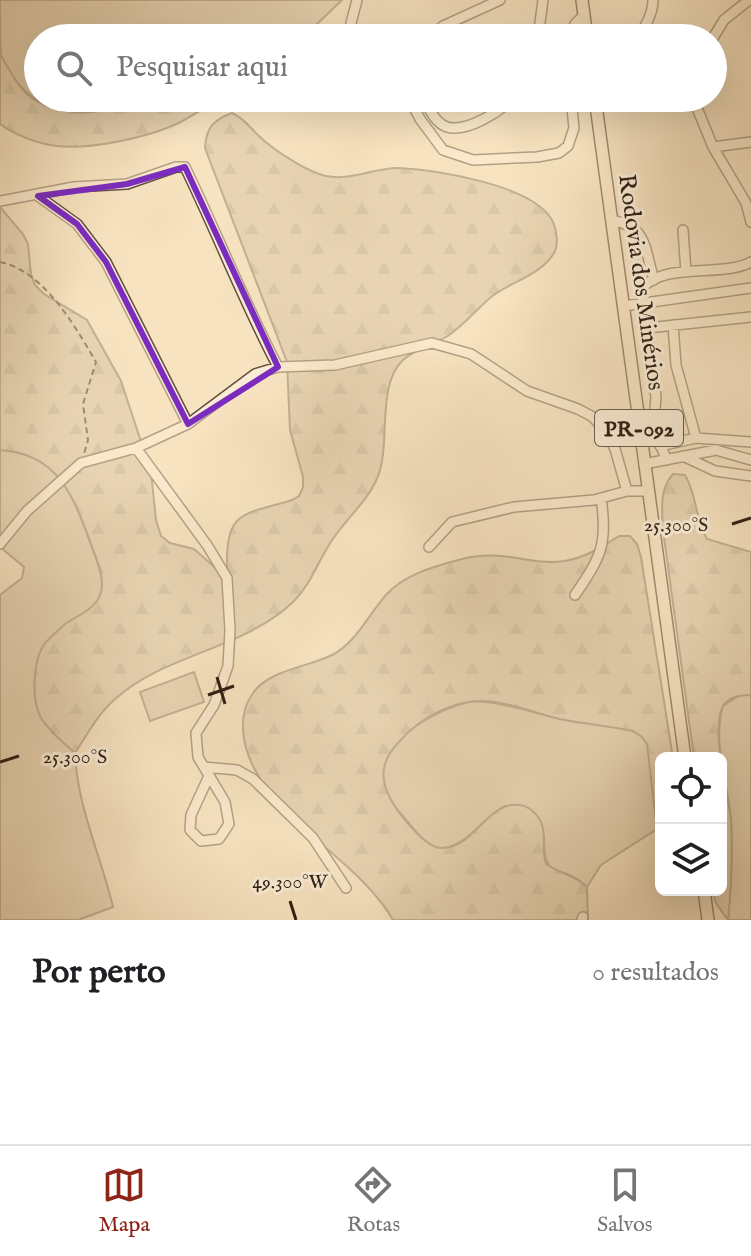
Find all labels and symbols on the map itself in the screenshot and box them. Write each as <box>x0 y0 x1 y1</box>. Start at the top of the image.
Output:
street label: Rodovia dos Minérios <box>610 172 671 392</box>
road number: PR-092 <box>595 410 683 446</box>
text: 25.300°S <box>644 513 708 538</box>
text: 25.300°S <box>43 745 107 770</box>
text: 49.300°W <box>252 870 329 895</box>

